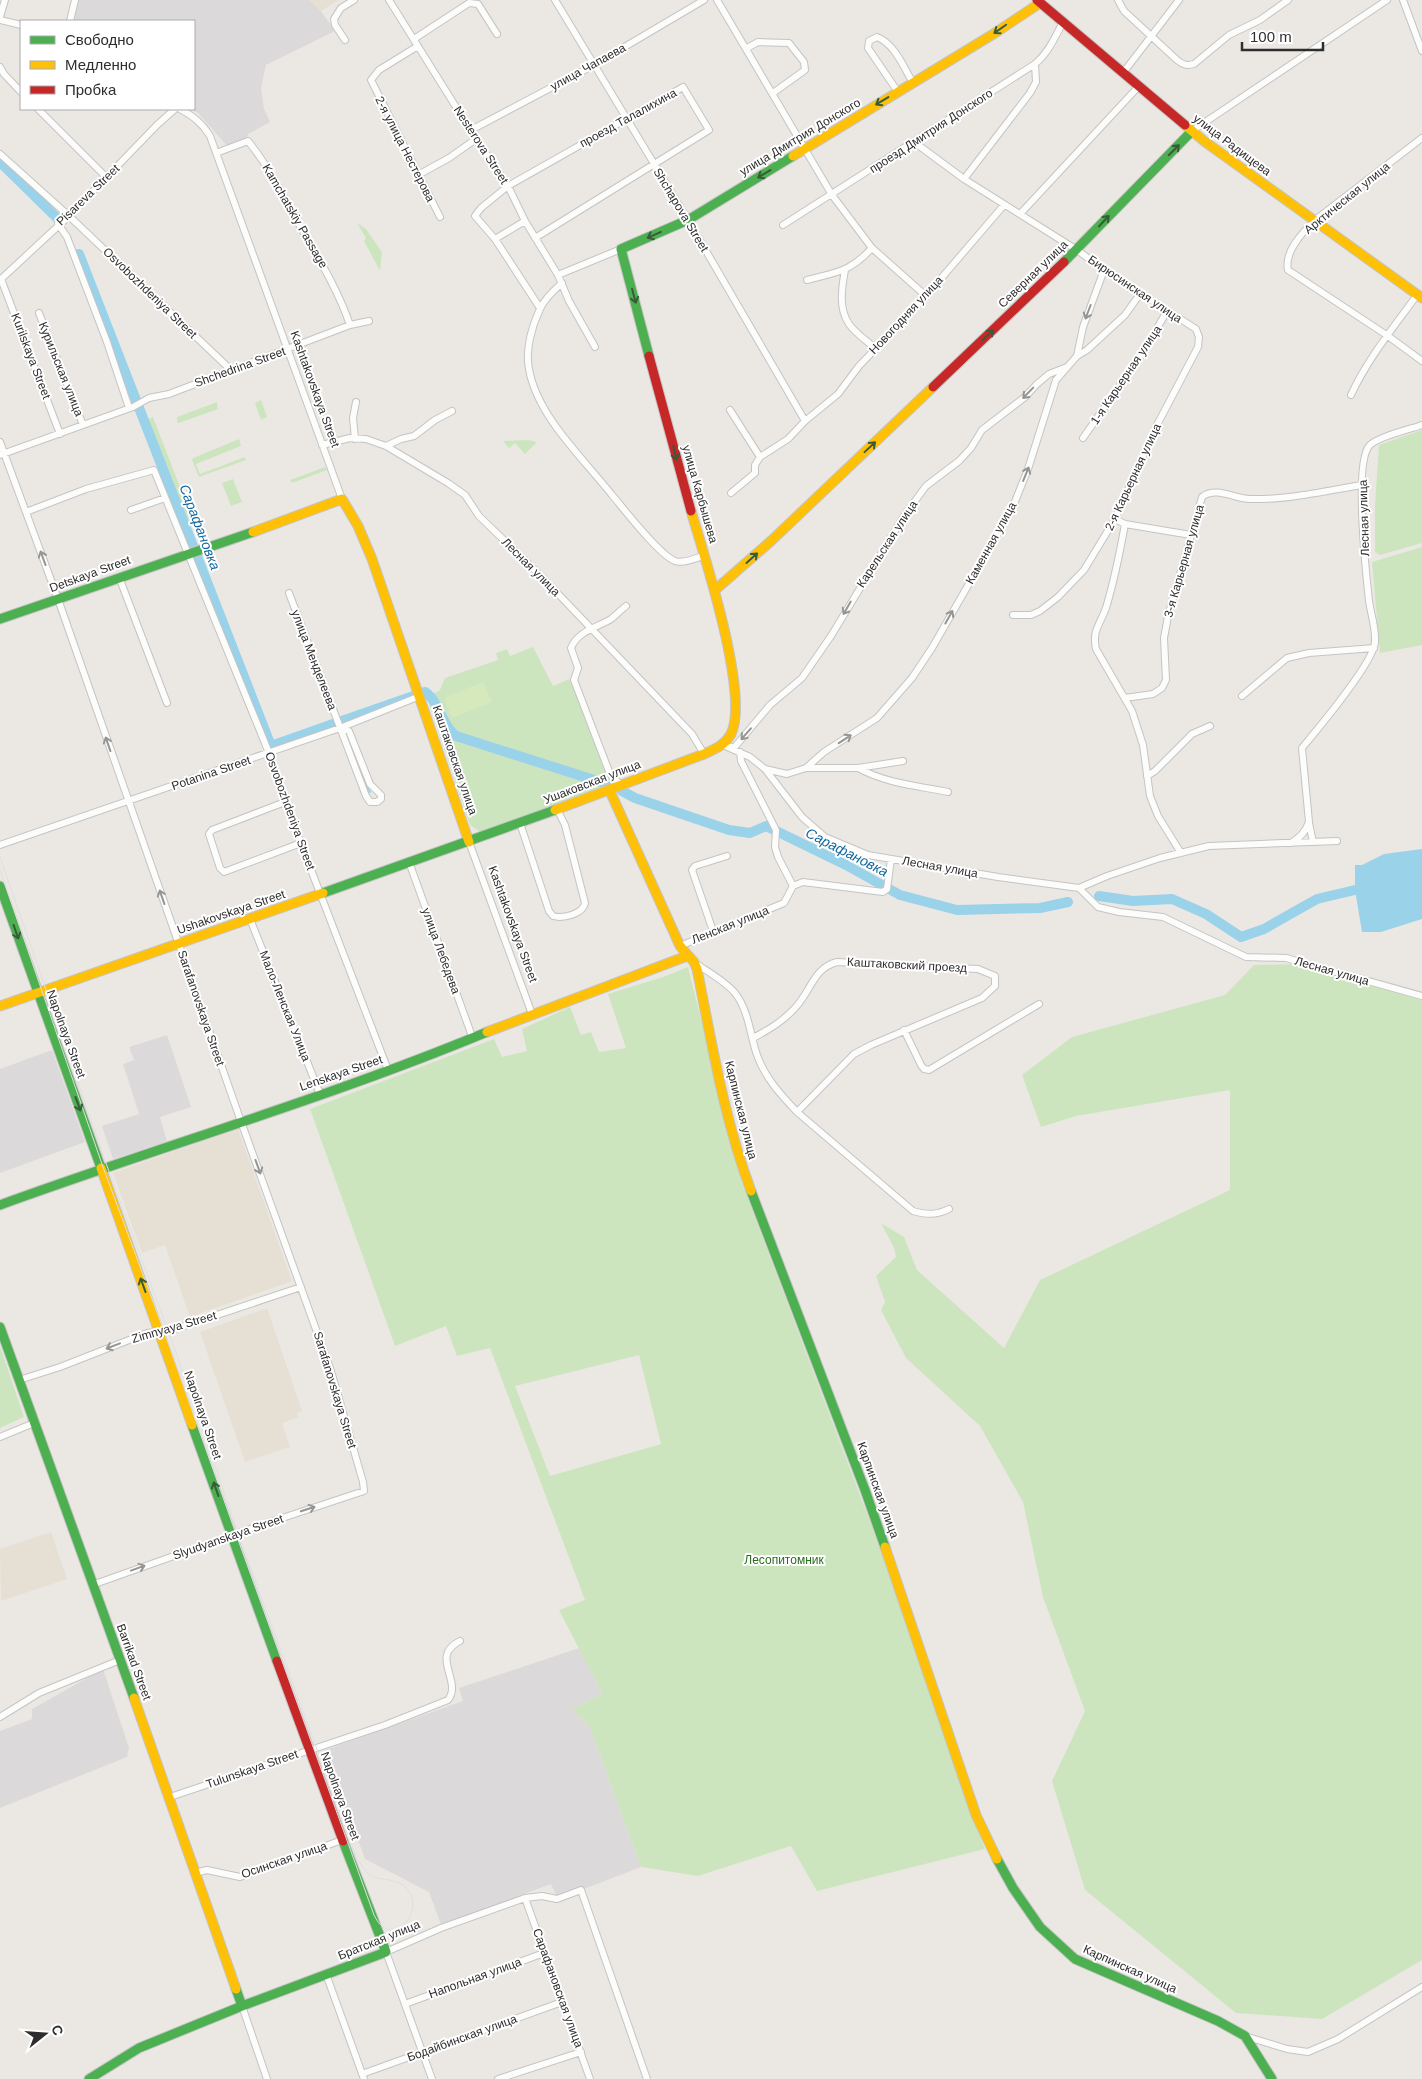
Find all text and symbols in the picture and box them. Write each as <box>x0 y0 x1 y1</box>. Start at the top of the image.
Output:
legend <box>20 20 195 110</box>
scale bar <box>1242 20 1323 52</box>
one-way arrow <box>993 24 1007 34</box>
text: 100 m <box>1250 28 1292 45</box>
text: Свободно <box>65 31 134 48</box>
street label: улица Чапаева <box>548 40 628 93</box>
text: Медленно <box>65 56 136 73</box>
text: Пробка <box>65 81 117 98</box>
street label: проезд Талалихина <box>577 85 679 150</box>
street label: проезд Дмитрия Донского <box>867 86 995 176</box>
street label: 2-я улица Нестерова <box>372 94 438 204</box>
street label: улица Дмитрия Донского <box>737 95 863 179</box>
one-way arrow <box>876 97 890 107</box>
street label: Nesterova Street <box>451 103 512 187</box>
street label: улица Радищева <box>1190 111 1274 179</box>
one-way arrow <box>1168 144 1180 156</box>
street label: Арктическая улица <box>1301 159 1393 237</box>
street label: Pisareva Street <box>54 161 123 229</box>
street label: Kamchatskiy Passage <box>259 161 331 271</box>
street label: Shchapova Street <box>650 166 712 255</box>
one-way arrow <box>758 169 772 179</box>
one-way arrow <box>1098 215 1110 228</box>
one-way arrow <box>647 230 662 240</box>
street label: Северная улица <box>995 237 1071 311</box>
street label: Osvobozhdeniya Street <box>100 245 200 342</box>
street label: Бирюсинская улица <box>1085 252 1185 326</box>
street label: Новогодняя улица <box>866 273 946 357</box>
one-way arrow <box>630 288 640 304</box>
one-way arrow <box>1083 304 1092 320</box>
street label: Kurilskaya Street <box>8 311 54 401</box>
street label: Курильская улица <box>36 320 86 419</box>
street label: 1-я Карьерная улица <box>1088 322 1165 427</box>
street label: Kashtakovskaya Street <box>287 329 343 450</box>
one-way arrow <box>982 329 994 341</box>
street label: Shchedrina Street <box>192 344 288 390</box>
one-way arrow <box>1022 386 1034 399</box>
street label: 2-я Карьерная улица <box>1102 421 1164 533</box>
one-way arrow <box>864 441 877 453</box>
street label: улица Карбышева <box>679 443 721 545</box>
one-way arrow <box>671 445 680 461</box>
one-way arrow <box>1022 467 1031 482</box>
street label: Лесная улица <box>1356 479 1372 557</box>
water label: Сарафановка <box>176 482 224 572</box>
street label: Карельская улица <box>854 498 921 590</box>
street label: Каменная улица <box>963 499 1019 586</box>
street label: 3-я Карьерная улица <box>1161 503 1207 619</box>
street label: Лесная улица <box>499 535 563 599</box>
one-way arrow <box>38 550 47 566</box>
one-way arrow <box>745 552 758 564</box>
street label: Detskaya Street <box>47 553 133 595</box>
one-way arrow <box>842 601 852 615</box>
street label: улица Менделеева <box>288 608 340 712</box>
one-way arrow <box>944 610 954 625</box>
street label: Каштаковская улица <box>430 704 480 817</box>
one-way arrow <box>740 727 752 740</box>
one-way arrow <box>837 734 851 744</box>
one-way arrow <box>103 737 112 752</box>
street label: Osvobozhdeniya Street <box>262 750 318 873</box>
street label: Potanina Street <box>170 753 253 793</box>
street label: Ушаковская улица <box>542 757 643 807</box>
water label: Сарафановка <box>803 824 891 880</box>
street label: Лесная улица <box>901 853 979 881</box>
street label: Kashtakovskaya Street <box>485 864 541 985</box>
street label: Ushakovskaya Street <box>175 887 288 937</box>
one-way arrow <box>157 890 166 905</box>
street label: Ленская улица <box>689 903 771 947</box>
street label: улица Лебедева <box>419 906 463 996</box>
one-way arrow <box>12 924 21 939</box>
street label: Sarafanovskaya Street <box>175 948 228 1068</box>
street label: Мало-Ленская Улица <box>256 949 314 1064</box>
street label: Лесная улица <box>1293 954 1371 988</box>
street label: Каштаковский проезд <box>847 955 967 975</box>
street label: Napolnaya Street <box>44 988 89 1081</box>
street label: Lenskaya Street <box>298 1052 385 1094</box>
street label: Карпинская улица <box>722 1059 760 1161</box>
one-way arrow <box>74 1096 83 1111</box>
one-way arrow <box>254 1159 263 1174</box>
one-way arrow <box>138 1278 147 1293</box>
street label: Zimnyaya Street <box>130 1308 219 1346</box>
street label: Sarafanovskaya Street <box>311 1330 360 1451</box>
one-way arrow <box>106 1342 122 1351</box>
street label: Napolnaya Street <box>181 1369 225 1462</box>
street label: Карпинская улица <box>854 1440 902 1540</box>
one-way arrow <box>211 1482 220 1498</box>
one-way arrow <box>300 1504 316 1514</box>
street label: Slyudyanskaya Street <box>171 1511 286 1563</box>
park label: Лесопитомник <box>744 1553 824 1567</box>
one-way arrow <box>130 1563 145 1572</box>
street label: Barrikad Street <box>114 1622 154 1703</box>
street label: Tulunskaya Street <box>204 1746 300 1791</box>
street label: Napolnaya Street <box>318 1750 363 1843</box>
street label: Осинская улица <box>239 1839 329 1881</box>
street label: Братская улица <box>336 1917 422 1963</box>
street label: Сарафановская улица <box>530 1926 586 2050</box>
street label: Карпинская улица <box>1081 1942 1179 1996</box>
street label: Напольная улица <box>427 1955 524 2001</box>
north arrow <box>20 2009 70 2059</box>
street label: Бодайбинская улица <box>405 2011 519 2064</box>
text: С <box>48 2023 67 2037</box>

